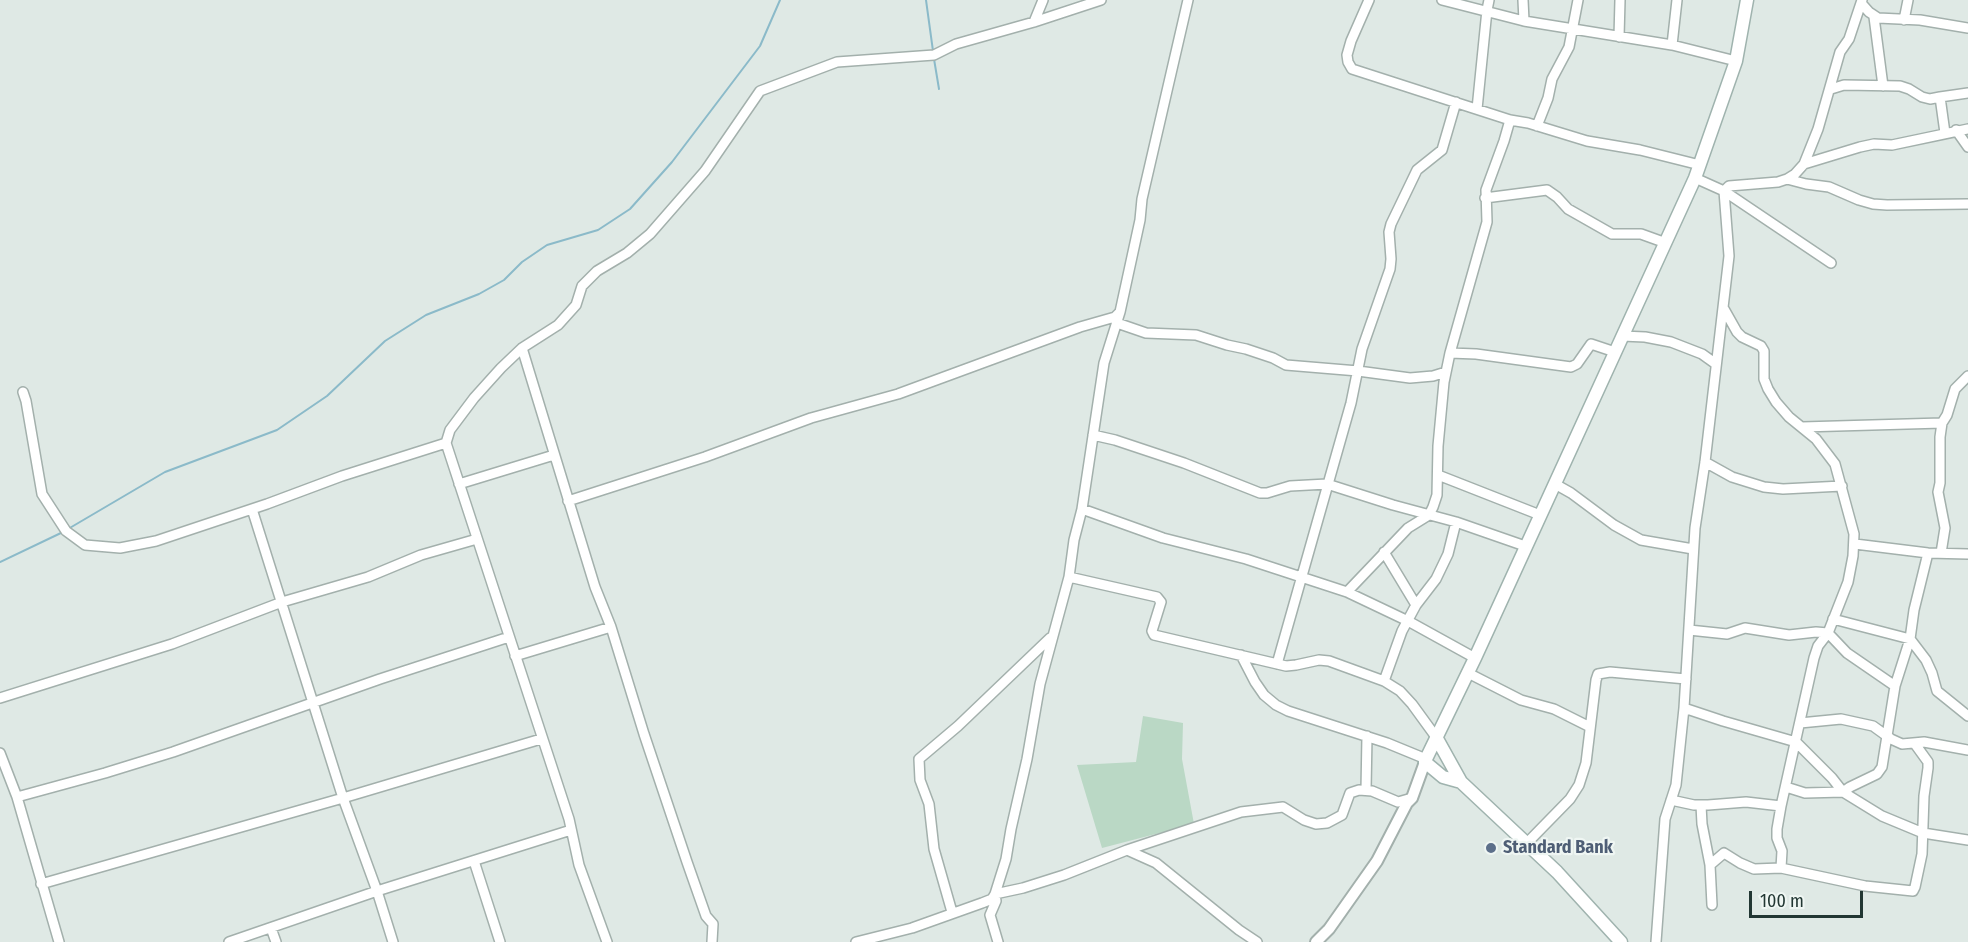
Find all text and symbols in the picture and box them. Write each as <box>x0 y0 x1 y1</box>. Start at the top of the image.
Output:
place label: Standard Bank <box>1503 837 1613 859</box>
marker: Standard Bank <box>1484 841 1498 855</box>
scale bar <box>1752 879 1866 917</box>
text: 100 m <box>1760 890 1804 912</box>

